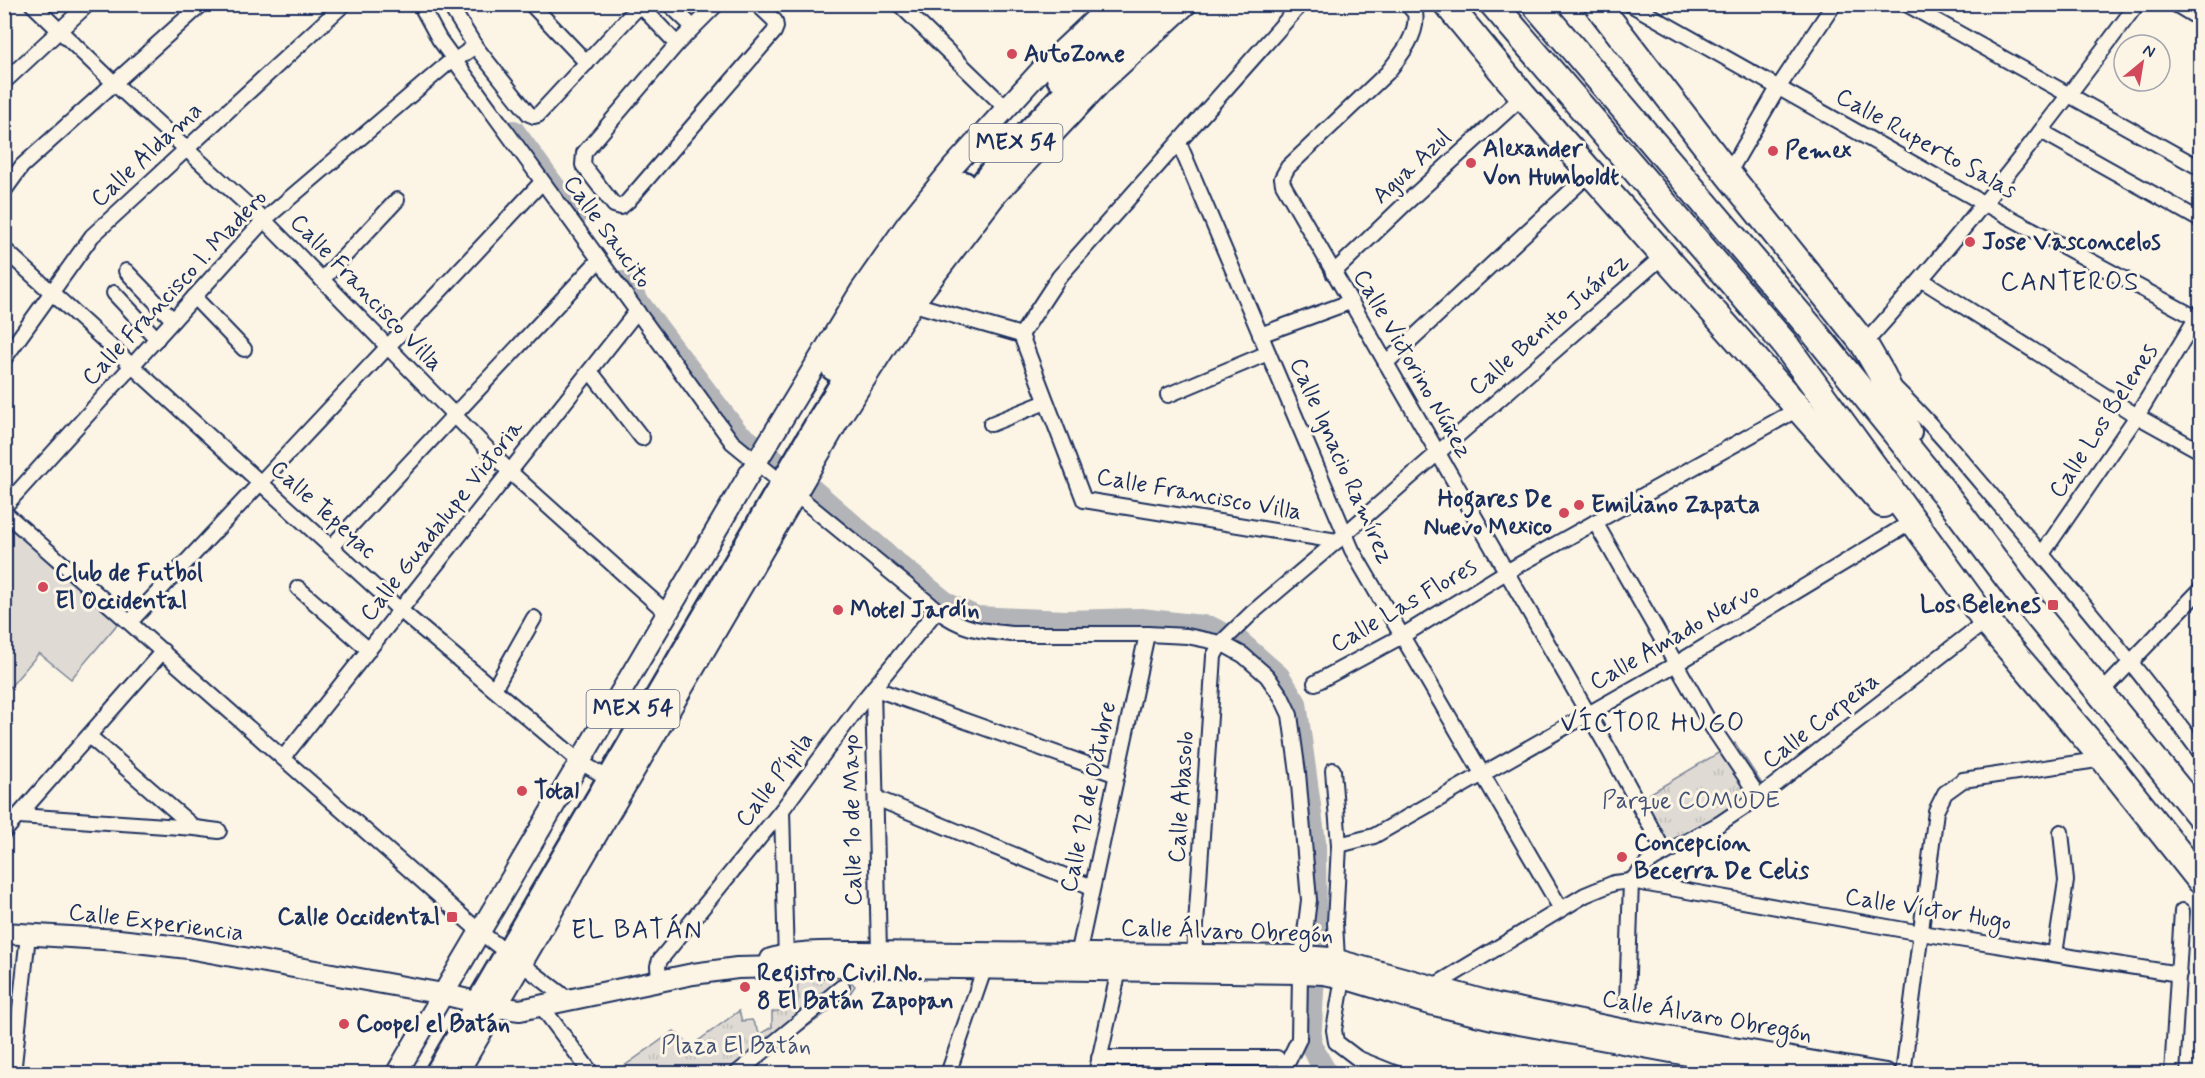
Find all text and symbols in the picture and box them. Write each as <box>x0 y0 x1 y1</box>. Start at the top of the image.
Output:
north arrow <box>2112 33 2172 93</box>
place label: AutoZone <box>1024 39 1125 70</box>
text: N <box>2139 40 2159 63</box>
marker: AutoZone <box>1005 47 1019 61</box>
street label: Calle Ruperto Salas <box>1830 81 2022 207</box>
street label: Calle Aldama <box>85 95 209 215</box>
street label: Agua Azul <box>1366 122 1458 211</box>
road number: MEX 54 <box>970 124 1062 162</box>
place label: Alexander Von Humboldt <box>1483 134 1619 193</box>
place label: Pemex <box>1785 136 1852 167</box>
marker: Pemex <box>1766 144 1780 158</box>
marker: Alexander Von Humboldt <box>1464 156 1478 170</box>
street label: Calle Saucito <box>555 169 659 295</box>
street label: Calle Francisco I. Madero <box>76 183 274 393</box>
street label: Calle Francisco Villa <box>283 207 449 379</box>
place label: Jose Vasconcelos <box>1982 227 2161 258</box>
marker: Jose Vasconcelos <box>1963 235 1977 249</box>
street label: Calle Benito Juárez <box>1462 247 1636 403</box>
street label: Calle Victorino Núñez <box>1345 264 1479 464</box>
district label: CANTEROS <box>2000 266 2140 300</box>
street label: Calle Los Belenes <box>2042 338 2166 504</box>
street label: Calle Ignacio Ramírez <box>1282 353 1400 569</box>
street label: Calle Guadalupe Victoria <box>353 413 531 628</box>
street label: Calle Tepeyac <box>263 454 383 566</box>
street label: Calle Francisco Villa <box>1094 462 1304 528</box>
place label: Hogares De Nuevo Mexico <box>1424 484 1552 543</box>
place label: Emiliano Zapata <box>1591 490 1760 521</box>
marker: Emiliano Zapata <box>1572 498 1586 512</box>
marker: Hogares De Nuevo Mexico <box>1557 506 1571 520</box>
street label: Calle Las Flores <box>1325 552 1483 660</box>
place label: Club de Futbol El Occidental <box>55 558 203 617</box>
street label: Calle Amado Nervo <box>1584 576 1766 698</box>
marker: Club de Futbol El Occidental <box>36 580 50 594</box>
place label: Los Belenes <box>1920 590 2042 621</box>
place label: Motel Jardín <box>850 595 980 626</box>
marker: Los Belenes <box>2046 598 2060 612</box>
marker: Motel Jardín <box>831 603 845 617</box>
street label: Calle Corpeña <box>1756 666 1886 776</box>
road number: MEX 54 <box>586 690 680 728</box>
street label: Calle 12 de Octubre <box>1054 699 1124 895</box>
district label: VÍCTOR HUGO <box>1560 706 1746 741</box>
street label: Calle Pípila <box>729 726 821 834</box>
street label: Calle Abasolo <box>1162 730 1202 864</box>
street label: Calle 1o de Mayo <box>836 734 870 906</box>
place label: Total <box>534 776 579 807</box>
marker: Total <box>515 784 529 798</box>
park label: Parque COMUDE <box>1602 786 1780 817</box>
place label: Concepcion Becerra De Celis <box>1634 828 1810 887</box>
marker: Concepcion Becerra De Celis <box>1615 850 1629 864</box>
street label: Calle Víctor Hugo <box>1842 882 2014 940</box>
street label: Calle Experiencia <box>67 897 245 949</box>
place label: Calle Occidental <box>277 902 440 933</box>
marker: Calle Occidental <box>445 910 459 924</box>
street label: Calle Álvaro Obregón <box>1120 912 1334 953</box>
district label: EL BATÁN <box>571 913 703 948</box>
place label: Registro Civil No. 8 El Batán Zapopan <box>757 958 954 1017</box>
marker: Registro Civil No. 8 El Batán Zapopan <box>738 980 752 994</box>
street label: Calle Álvaro Obregón <box>1599 982 1815 1053</box>
place label: Coopel el Batán <box>356 1009 510 1040</box>
marker: Coopel el Batán <box>337 1017 351 1031</box>
park label: Plaza El Batán <box>661 1031 811 1062</box>

